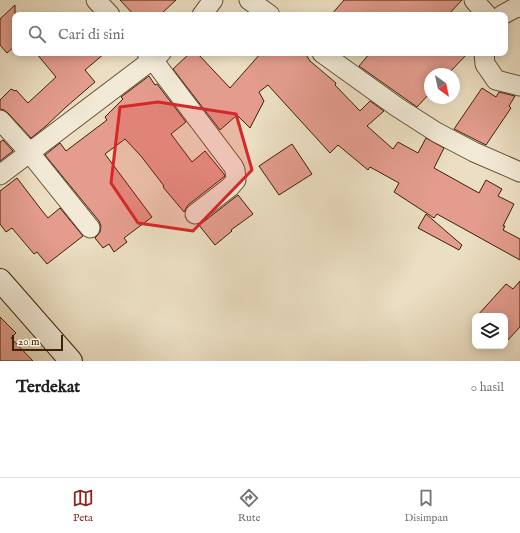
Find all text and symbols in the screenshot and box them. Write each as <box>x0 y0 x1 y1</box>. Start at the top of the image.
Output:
search box <box>12 12 508 56</box>
icon: search <box>26 23 48 45</box>
text: Cari di sini <box>58 25 125 44</box>
north arrow <box>424 68 460 104</box>
map controls <box>472 313 508 349</box>
button: layers <box>472 313 508 349</box>
scale bar <box>12 333 63 352</box>
text: 20 m <box>18 335 39 349</box>
text: Terdekat <box>16 377 80 398</box>
text: 0 hasil <box>471 379 504 396</box>
tab: Peta <box>72 487 94 525</box>
tab: Rute <box>238 487 261 525</box>
tab: Disimpan <box>404 487 448 525</box>

